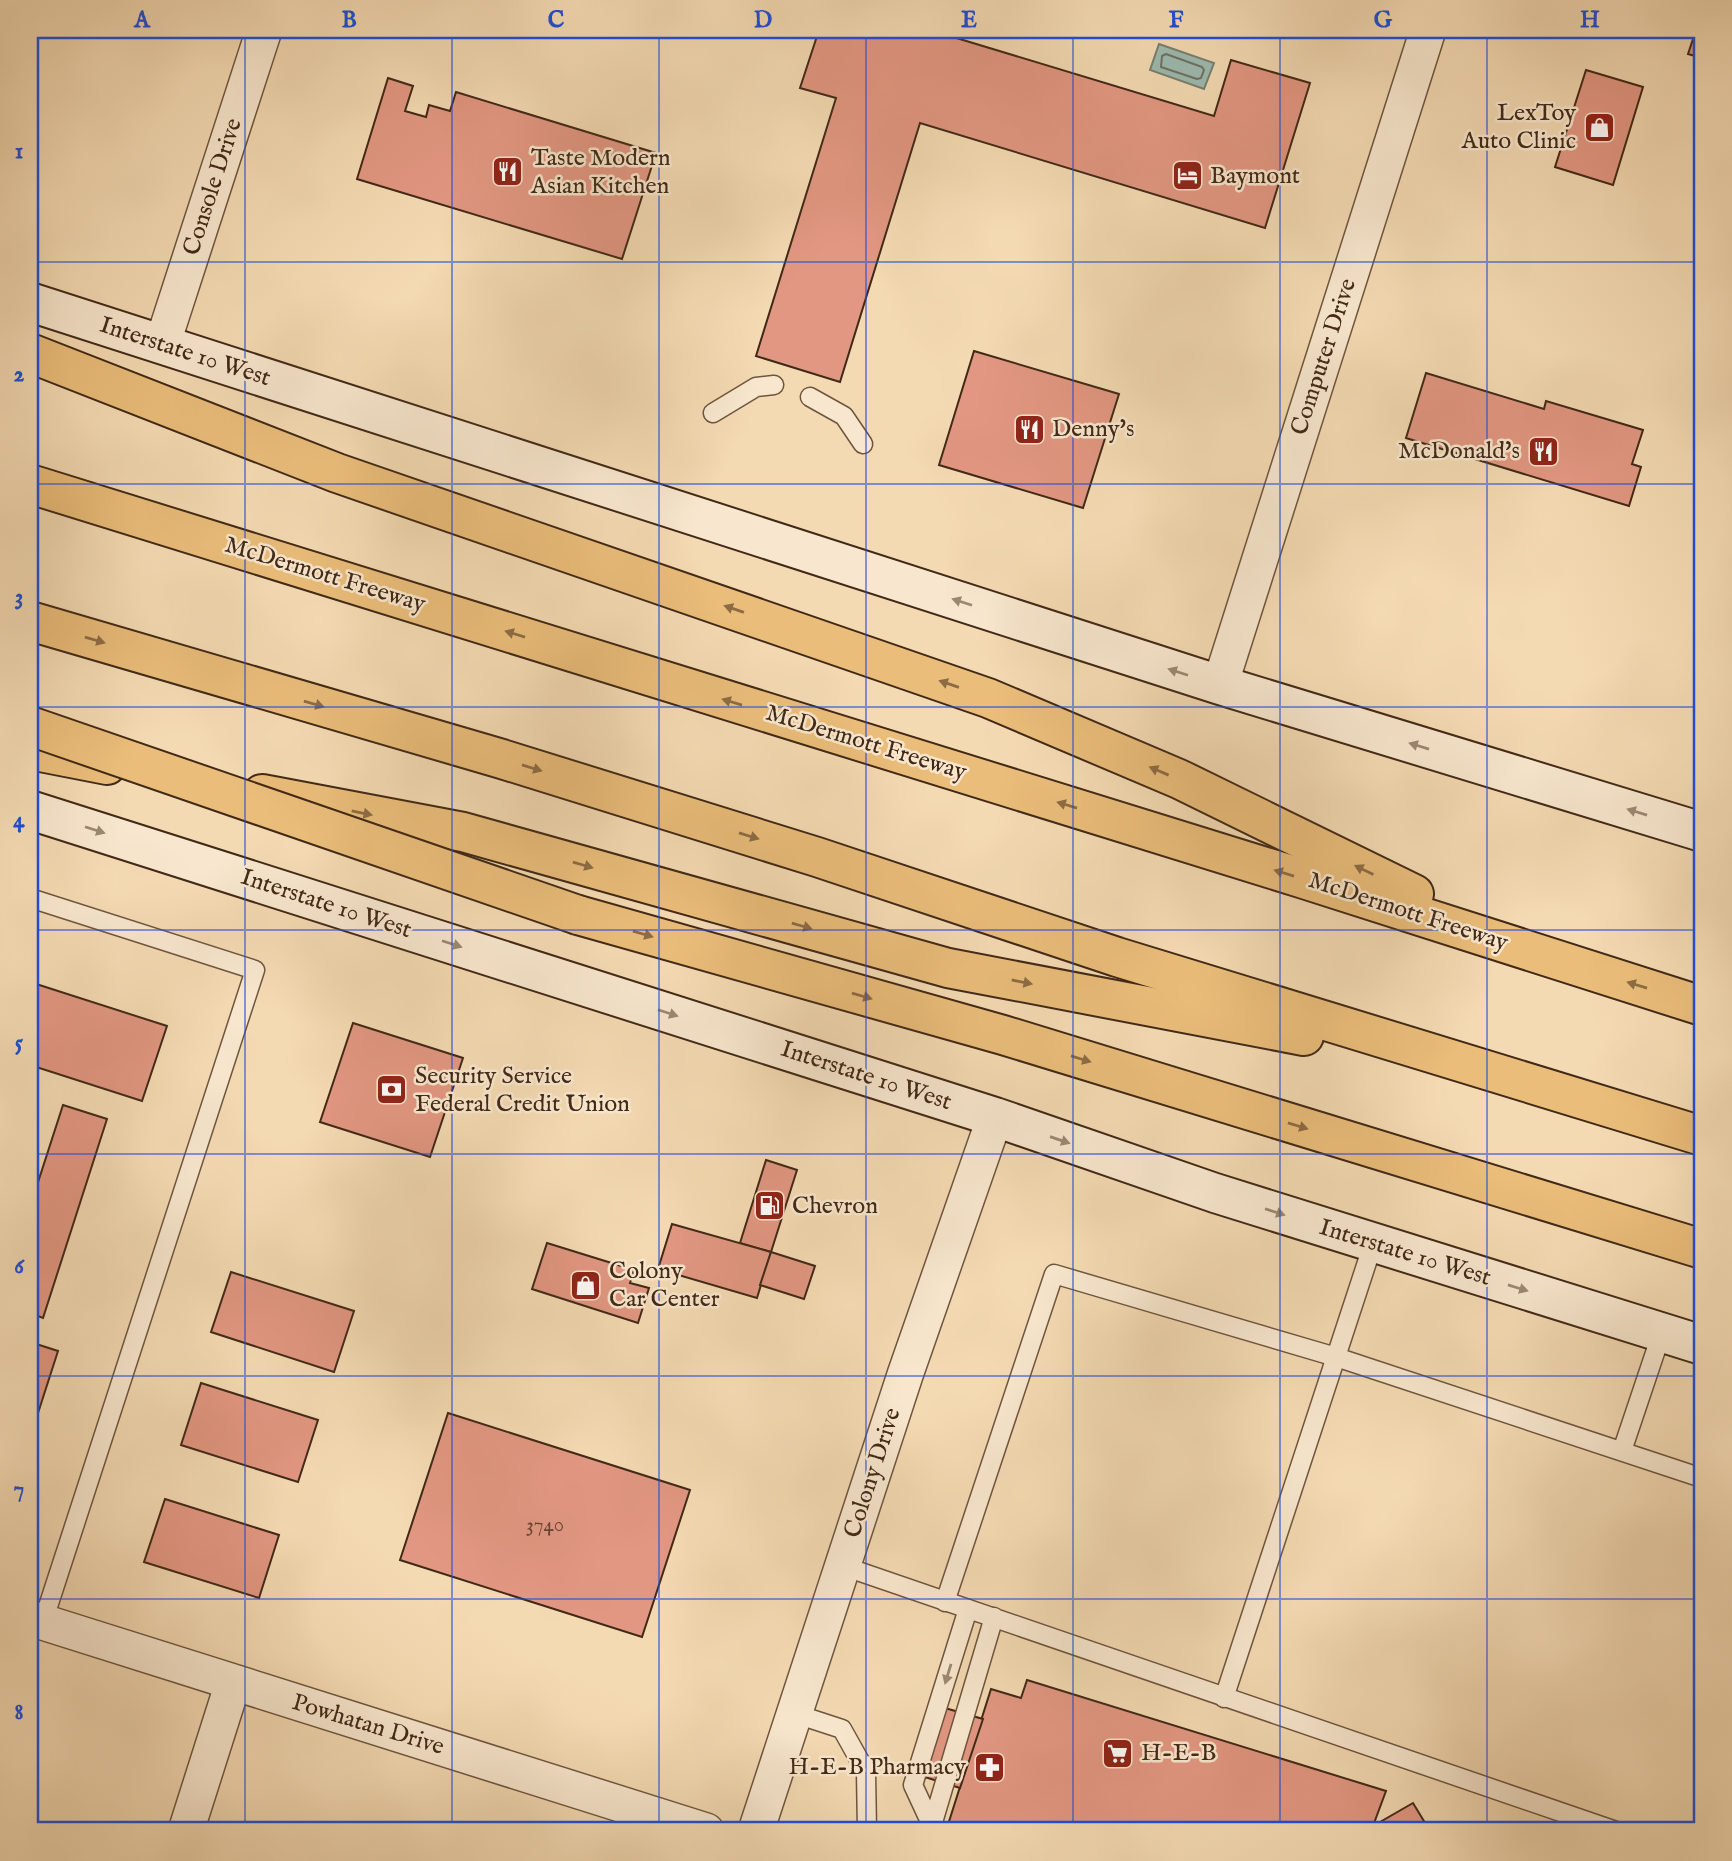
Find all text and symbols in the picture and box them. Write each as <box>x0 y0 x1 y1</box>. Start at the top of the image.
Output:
text: A <box>133 6 151 35</box>
text: B <box>341 6 357 35</box>
text: C <box>548 6 565 35</box>
text: D <box>754 6 772 35</box>
text: E <box>961 6 977 35</box>
text: F <box>1169 6 1184 35</box>
text: G <box>1374 6 1393 35</box>
text: H <box>1580 6 1600 35</box>
place label: LexToy Auto Clinic <box>1460 98 1576 157</box>
shop icon: LexToy Auto Clinic <box>1582 110 1616 144</box>
street label: Console Drive <box>176 114 250 260</box>
text: 1 <box>15 137 23 166</box>
place label: Taste Modern Asian Kitchen <box>530 143 671 202</box>
restaurant icon: Taste Modern Asian Kitchen <box>491 155 525 189</box>
hotel icon: Baymont <box>1170 159 1204 193</box>
place label: Baymont <box>1210 161 1300 192</box>
street label: Computer Drive <box>1284 275 1364 439</box>
street label: Interstate 10 West <box>96 310 274 394</box>
text: 2 <box>14 360 25 389</box>
restaurant icon: Denny's <box>1012 412 1046 446</box>
place label: Denny's <box>1052 414 1134 445</box>
restaurant icon: McDonald's <box>1526 434 1560 468</box>
place label: McDonald's <box>1398 436 1520 467</box>
street label: McDermott Freeway <box>221 530 429 620</box>
text: 3 <box>15 583 23 612</box>
one-way arrow <box>951 597 972 607</box>
one-way arrow <box>724 603 745 614</box>
one-way arrow <box>504 629 525 639</box>
one-way arrow <box>85 636 106 646</box>
one-way arrow <box>1168 666 1189 677</box>
one-way arrow <box>939 678 960 689</box>
one-way arrow <box>722 696 743 706</box>
street label: McDermott Freeway <box>762 698 970 788</box>
one-way arrow <box>303 699 324 709</box>
one-way arrow <box>1408 740 1429 750</box>
one-way arrow <box>522 763 543 774</box>
one-way arrow <box>1149 765 1170 776</box>
one-way arrow <box>1056 800 1077 810</box>
text: 4 <box>13 806 25 835</box>
one-way arrow <box>1626 806 1647 816</box>
one-way arrow <box>351 807 373 818</box>
one-way arrow <box>84 826 105 836</box>
one-way arrow <box>739 831 760 841</box>
one-way arrow <box>572 860 594 871</box>
street label: Interstate 10 West <box>237 862 415 946</box>
one-way arrow <box>1354 864 1374 875</box>
street label: McDermott Freeway <box>1304 865 1512 959</box>
one-way arrow <box>1273 867 1294 878</box>
one-way arrow <box>792 922 813 932</box>
one-way arrow <box>633 929 655 940</box>
one-way arrow <box>441 939 462 950</box>
one-way arrow <box>1011 977 1033 988</box>
one-way arrow <box>1626 980 1647 990</box>
one-way arrow <box>852 991 873 1001</box>
one-way arrow <box>658 1008 679 1019</box>
text: 5 <box>15 1029 24 1058</box>
street label: Interstate 10 West <box>777 1034 955 1118</box>
one-way arrow <box>1070 1055 1091 1065</box>
place label: Security Service Federal Credit Union <box>415 1061 630 1120</box>
bank icon: Security Service Federal Credit Union <box>375 1073 409 1107</box>
one-way arrow <box>1288 1121 1309 1131</box>
one-way arrow <box>1049 1135 1070 1146</box>
fuel station icon: Chevron <box>752 1189 786 1223</box>
place label: Chevron <box>792 1191 878 1222</box>
one-way arrow <box>1265 1208 1286 1218</box>
street label: Interstate 10 West <box>1315 1212 1495 1294</box>
text: 6 <box>14 1252 25 1281</box>
place label: Colony Car Center <box>609 1256 720 1315</box>
shop icon: Colony Car Center <box>569 1268 603 1302</box>
one-way arrow <box>1508 1283 1529 1294</box>
street label: Colony Drive <box>837 1404 909 1542</box>
text: 7 <box>14 1475 24 1504</box>
house number: 3740 <box>526 1512 564 1539</box>
one-way arrow <box>942 1664 953 1685</box>
street label: Powhatan Drive <box>288 1687 448 1763</box>
text: 8 <box>14 1698 24 1727</box>
supermarket icon: H-E-B <box>1101 1736 1135 1770</box>
place label: H-E-B <box>1141 1738 1216 1769</box>
pharmacy icon: H-E-B Pharmacy <box>972 1750 1006 1784</box>
place label: H-E-B Pharmacy <box>788 1752 966 1783</box>

